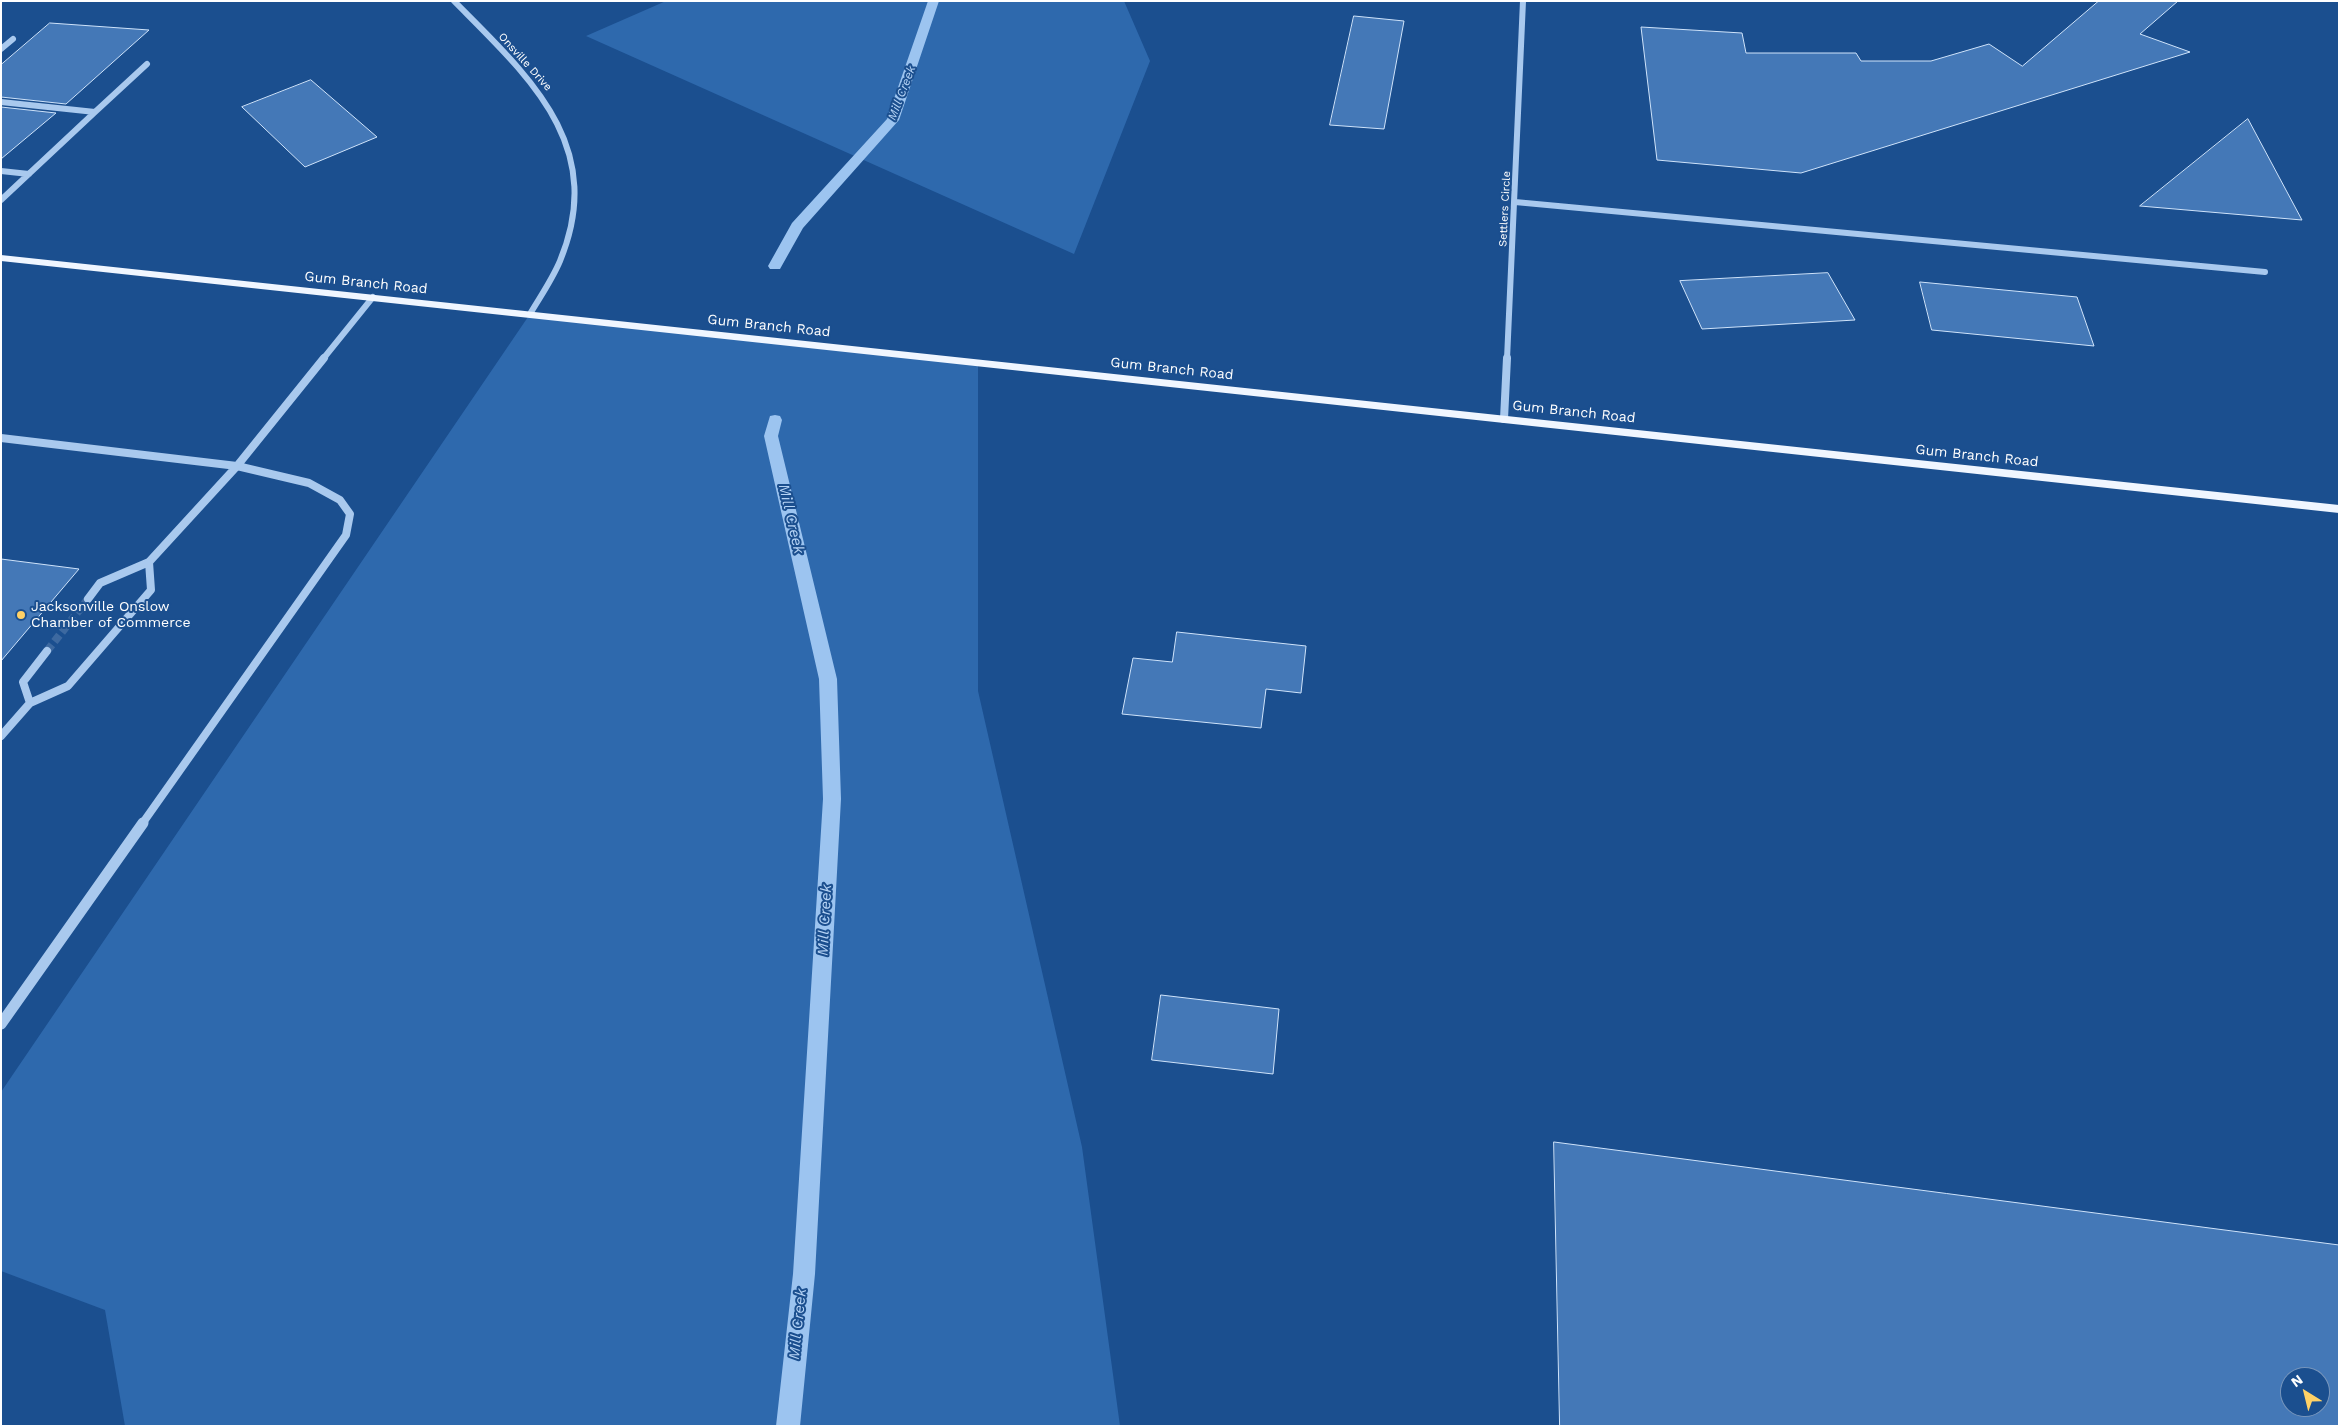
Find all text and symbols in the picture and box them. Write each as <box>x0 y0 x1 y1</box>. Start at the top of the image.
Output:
street label: Onsville Drive <box>496 30 554 94</box>
water label: Mill Creek <box>885 64 919 122</box>
street label: Settlers Circle <box>1496 171 1514 247</box>
street label: Gum Branch Road <box>304 268 428 298</box>
street label: Gum Branch Road <box>707 311 831 341</box>
street label: Gum Branch Road <box>1110 354 1234 384</box>
street label: Gum Branch Road <box>1512 397 1636 427</box>
street label: Gum Branch Road <box>1915 441 2039 471</box>
water label: Mill Creek <box>774 482 808 556</box>
place label: Jacksonville Onslow Chamber of Commerce <box>31 599 191 632</box>
marker: Jacksonville Onslow Chamber of Commerce <box>15 609 27 621</box>
water label: Mill Creek <box>814 884 836 956</box>
water label: Mill Creek <box>785 1288 811 1360</box>
north arrow <box>2280 1367 2330 1417</box>
text: N <box>2288 1371 2306 1390</box>

